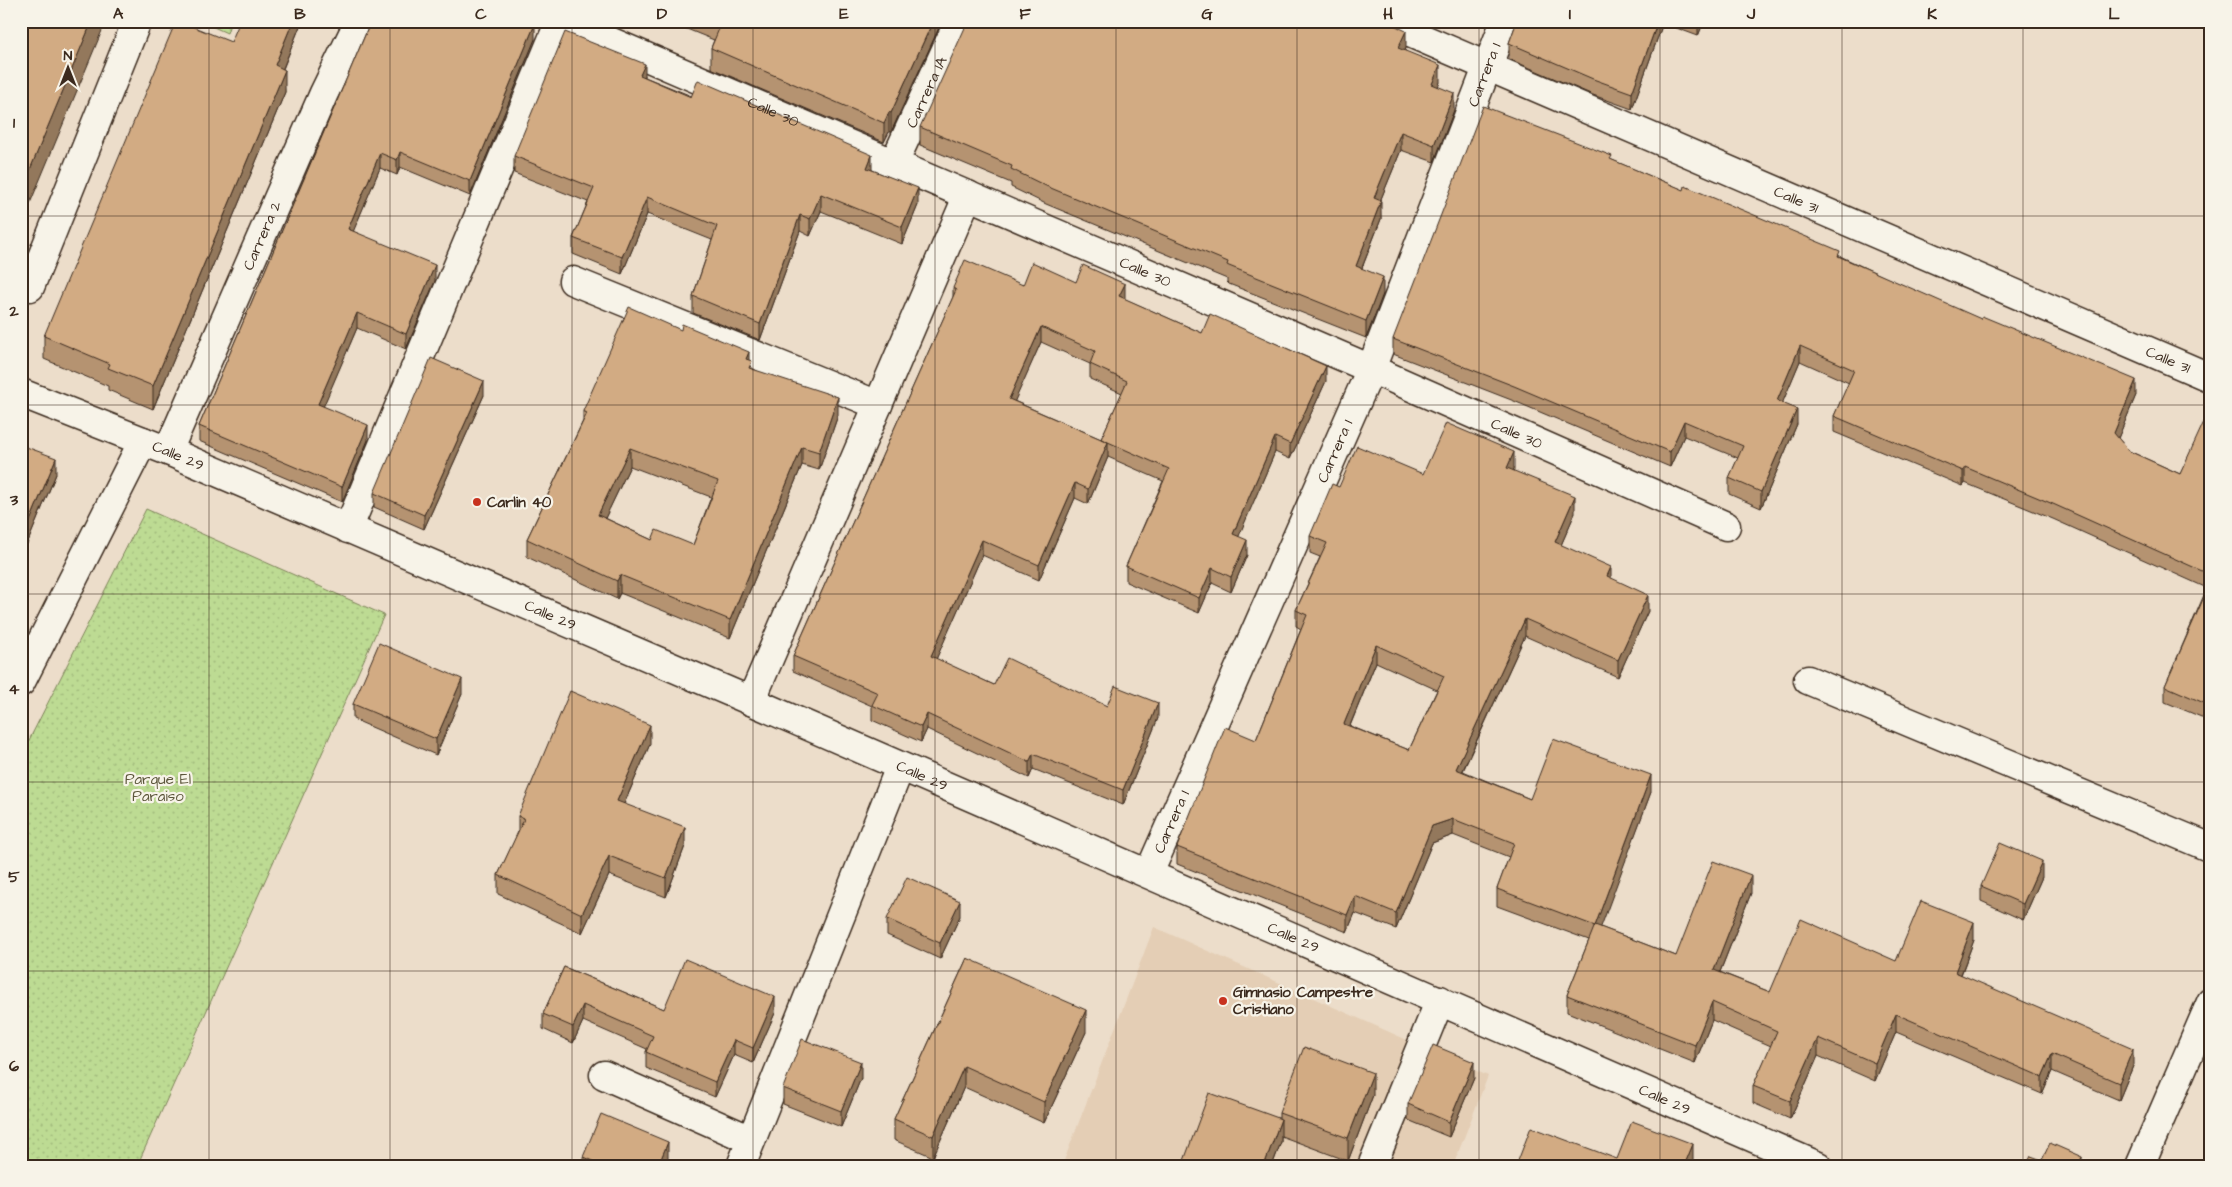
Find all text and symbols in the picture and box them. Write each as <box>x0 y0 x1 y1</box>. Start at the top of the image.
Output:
text: A <box>113 3 124 25</box>
text: B <box>294 3 306 25</box>
text: C <box>475 3 487 25</box>
text: D <box>657 3 668 25</box>
text: E <box>839 3 849 25</box>
text: F <box>1019 3 1031 25</box>
text: G <box>1201 3 1213 25</box>
text: H <box>1383 3 1393 25</box>
text: I <box>1569 3 1571 25</box>
text: J <box>1746 3 1756 25</box>
text: K <box>1927 3 1937 25</box>
text: L <box>2108 3 2120 25</box>
street label: Carrera 1 <box>1463 40 1507 110</box>
north arrow <box>42 42 92 92</box>
text: N <box>64 46 73 66</box>
street label: Carrera 1A <box>901 53 953 131</box>
street label: Calle 30 <box>744 92 803 133</box>
text: 1 <box>13 112 16 134</box>
street label: Calle 31 <box>1770 181 1822 219</box>
street label: Carrera 2 <box>238 198 287 274</box>
street label: Calle 30 <box>1116 252 1175 293</box>
text: 2 <box>8 300 19 322</box>
street label: Calle 31 <box>2142 341 2194 379</box>
street label: Calle 30 <box>1487 413 1546 455</box>
street label: Carrera 1 <box>1312 416 1358 486</box>
street label: Calle 29 <box>149 436 207 476</box>
text: 3 <box>9 489 19 511</box>
place label: Carlin 40 <box>487 492 552 513</box>
marker: Carlin 40 <box>471 496 483 508</box>
street label: Calle 29 <box>521 595 579 636</box>
text: 4 <box>9 678 20 700</box>
street label: Calle 29 <box>893 756 951 796</box>
park label: Parque El Paraiso <box>125 769 191 807</box>
street label: Carrera 1 <box>1149 787 1195 857</box>
text: 5 <box>8 866 20 888</box>
street label: Calle 29 <box>1264 917 1322 958</box>
place label: Gimnasio Campestre Cristiano <box>1233 982 1373 1020</box>
marker: Gimnasio Campestre Cristiano <box>1217 995 1229 1007</box>
text: 6 <box>9 1055 19 1077</box>
street label: Calle 29 <box>1635 1079 1694 1120</box>

